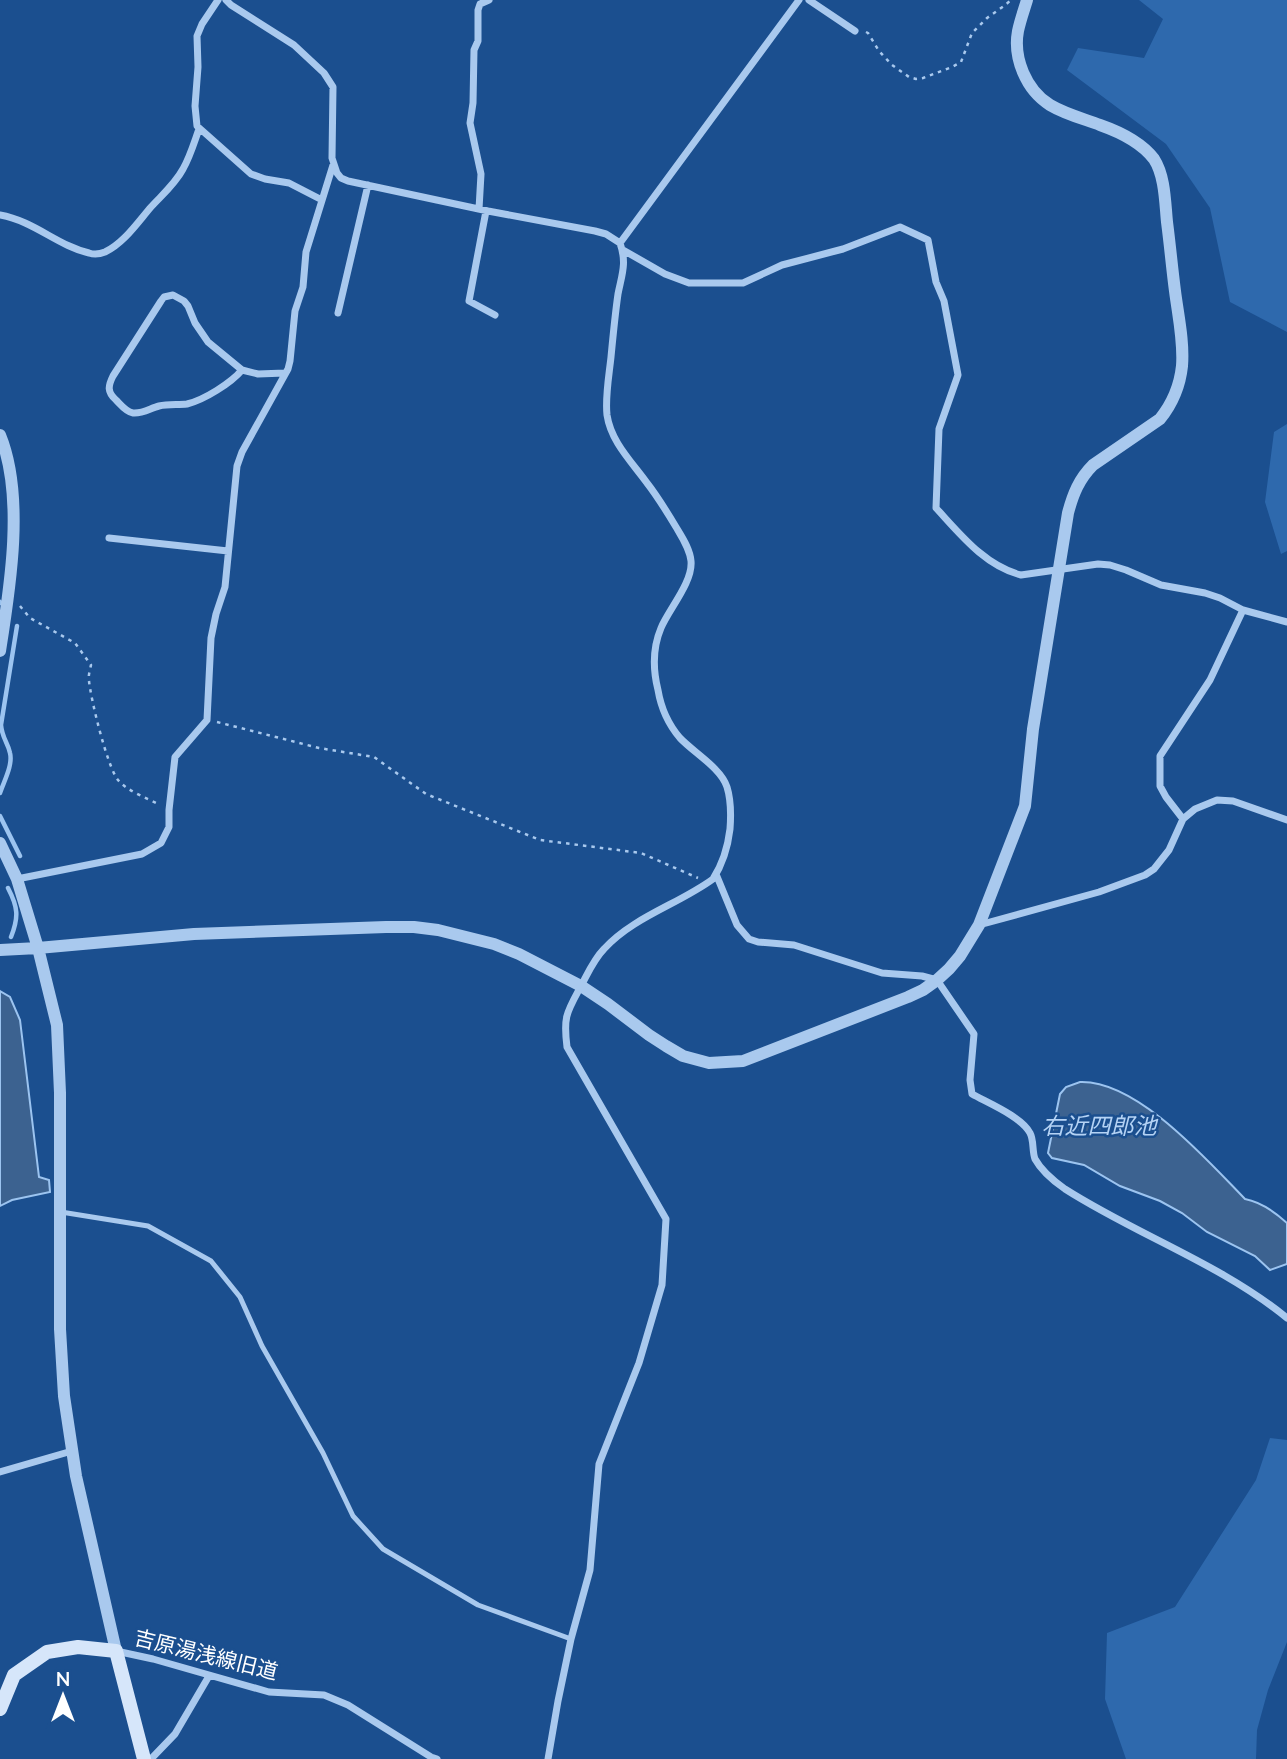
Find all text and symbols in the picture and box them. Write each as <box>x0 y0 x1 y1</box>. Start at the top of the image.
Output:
water label: 右近四郎池 <box>1042 1111 1159 1139</box>
street label: 吉原湯浅線旧道 <box>132 1624 281 1683</box>
north arrow <box>28 1661 98 1731</box>
text: N <box>56 1667 70 1690</box>

